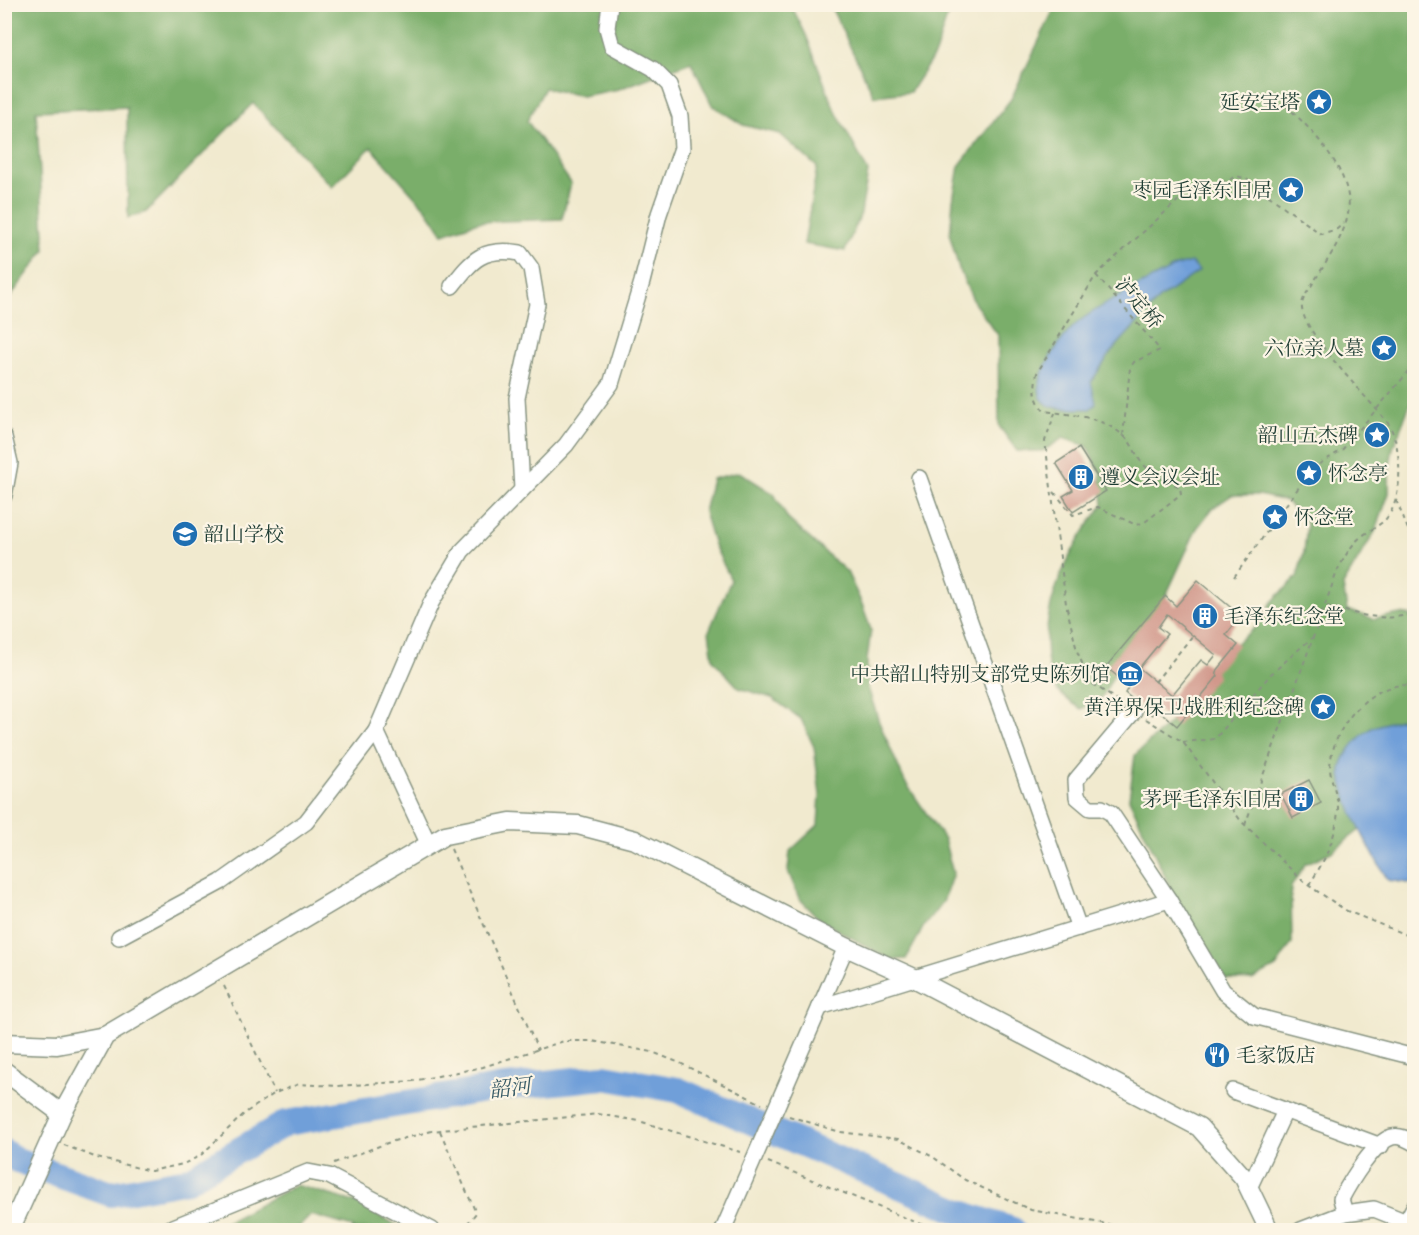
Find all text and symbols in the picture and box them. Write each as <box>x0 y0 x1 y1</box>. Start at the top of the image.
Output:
place icon: 延安宝塔 <box>1304 87 1334 117</box>
place label: 延安宝塔 <box>1220 91 1300 114</box>
place icon: 枣园毛泽东旧居 <box>1276 175 1306 205</box>
place label: 枣园毛泽东旧居 <box>1132 179 1272 202</box>
street label: 泸定桥 <box>1111 273 1167 333</box>
place icon: 六位亲人墓 <box>1369 333 1399 363</box>
place label: 六位亲人墓 <box>1264 337 1364 360</box>
place icon: 韶山五杰碑 <box>1362 420 1392 450</box>
place label: 韶山五杰碑 <box>1258 424 1358 447</box>
place icon: 怀念亭 <box>1294 458 1324 488</box>
building icon: 遵义会议会址 <box>1066 462 1096 492</box>
place label: 怀念亭 <box>1328 462 1388 485</box>
place label: 遵义会议会址 <box>1100 466 1220 489</box>
place icon: 怀念堂 <box>1260 502 1290 532</box>
place label: 怀念堂 <box>1294 506 1354 529</box>
school or university icon: 韶山学校 <box>170 519 200 549</box>
place label: 韶山学校 <box>204 523 284 546</box>
building icon: 毛泽东纪念堂 <box>1190 601 1220 631</box>
place label: 毛泽东纪念堂 <box>1224 605 1344 628</box>
museum icon: 中共韶山特别支部党史陈列馆 <box>1115 659 1145 689</box>
place label: 中共韶山特别支部党史陈列馆 <box>850 663 1110 686</box>
place icon: 黄洋界保卫战胜利纪念碑 <box>1308 692 1338 722</box>
place label: 黄洋界保卫战胜利纪念碑 <box>1084 696 1304 719</box>
building icon: 茅坪毛泽东旧居 <box>1286 784 1316 814</box>
place label: 茅坪毛泽东旧居 <box>1142 788 1282 811</box>
restaurant icon: 毛家饭店 <box>1202 1040 1232 1070</box>
place label: 毛家饭店 <box>1236 1044 1316 1067</box>
water label: 韶河 <box>488 1073 536 1102</box>

